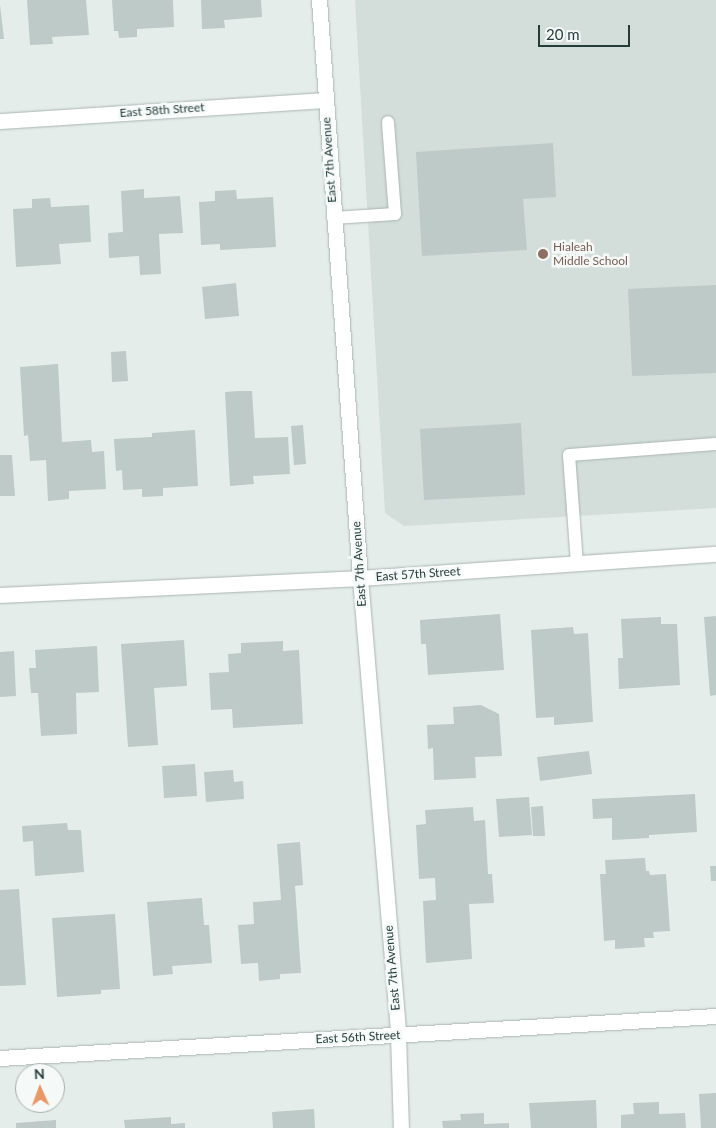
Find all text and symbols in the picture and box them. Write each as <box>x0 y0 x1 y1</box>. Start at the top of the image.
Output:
scale bar <box>541 15 634 47</box>
text: 20 m <box>546 25 580 43</box>
street label: East 58th Street <box>119 100 205 120</box>
street label: East 7th Avenue <box>319 117 339 203</box>
place label: Hialeah Middle School <box>553 240 628 268</box>
marker: Hialeah Middle School <box>537 248 549 260</box>
street label: East 7th Avenue <box>349 521 369 607</box>
street label: East 57th Street <box>375 564 461 584</box>
street label: East 7th Avenue <box>381 924 403 1012</box>
street label: East 56th Street <box>315 1028 401 1046</box>
north arrow <box>15 1063 65 1113</box>
text: N <box>34 1065 45 1082</box>

